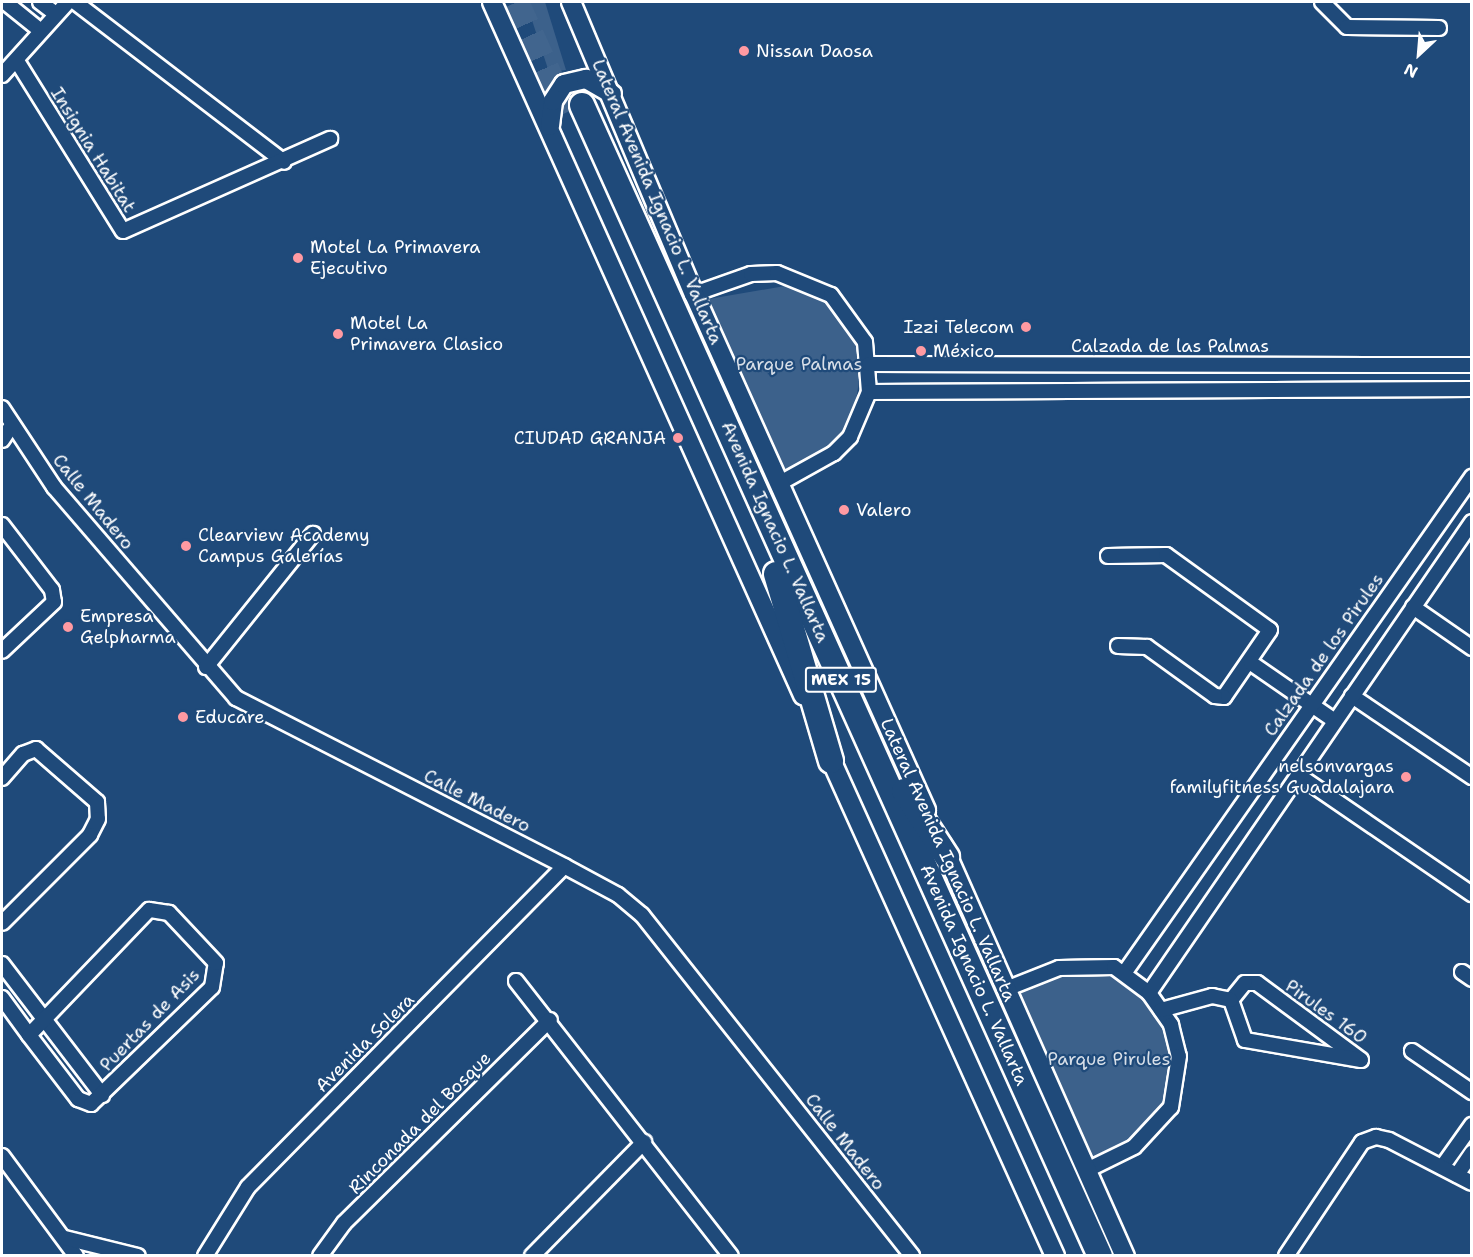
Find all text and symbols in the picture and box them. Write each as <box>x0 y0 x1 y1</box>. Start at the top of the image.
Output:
north arrow <box>1389 24 1449 84</box>
place label: Nissan Daosa <box>756 40 873 62</box>
marker: Nissan Daosa <box>737 44 751 58</box>
street label: Lateral Avenida Ignacio L. Vallarta <box>587 56 727 348</box>
text: N <box>1401 58 1421 83</box>
street label: Insignia Habitat <box>46 83 140 217</box>
place label: Motel La Primavera Ejecutivo <box>310 237 480 280</box>
marker: Motel La Primavera Ejecutivo <box>291 251 305 265</box>
place label: Motel La Primavera Clasico <box>350 313 503 356</box>
place label: Izzi Telecom <box>904 316 1014 338</box>
marker: Izzi Telecom <box>1019 320 1033 334</box>
marker: Motel La Primavera Clasico <box>331 327 345 341</box>
street label: Calzada de las Palmas <box>1071 335 1269 357</box>
place label: México <box>933 340 994 362</box>
marker: México <box>914 344 928 358</box>
park label: Parque Palmas <box>736 353 862 375</box>
street label: Avenida Ignacio L. Vallarta <box>716 418 834 646</box>
place label: CIUDAD GRANJA <box>514 427 666 449</box>
marker: CIUDAD GRANJA <box>671 431 685 445</box>
street label: Calle Madero <box>48 450 138 554</box>
place label: Valero <box>856 499 911 521</box>
marker: Valero <box>837 503 851 517</box>
place label: Clearview Academy Campus Galerías <box>198 525 370 568</box>
marker: Clearview Academy Campus Galerías <box>179 539 193 553</box>
street label: Calzada de los Pirules <box>1260 569 1388 741</box>
place label: Empresa Gelpharma <box>80 606 176 648</box>
marker: Empresa Gelpharma <box>61 620 75 634</box>
road number: MEX 15 <box>804 667 878 693</box>
place label: Educare <box>195 706 264 728</box>
marker: Educare <box>176 710 190 724</box>
street label: Lateral Avenida Ignacio L. Vallarta <box>876 715 1020 1005</box>
place label: nelsonvargas familyfitness Guadalajara <box>1170 756 1394 798</box>
street label: Calle Madero <box>420 765 534 837</box>
marker: nelsonvargas familyfitness Guadalajara <box>1399 770 1413 784</box>
street label: Avenida Ignacio L. Vallarta <box>915 861 1033 1089</box>
street label: Puertas de Asis <box>96 964 204 1076</box>
street label: Pirules 160 <box>1281 975 1371 1049</box>
street label: Avenida Solera <box>311 989 419 1097</box>
street label: Rinconada del Bosque <box>344 1047 496 1199</box>
park label: Parque Pirules <box>1048 1048 1170 1070</box>
street label: Calle Madero <box>801 1089 889 1195</box>

